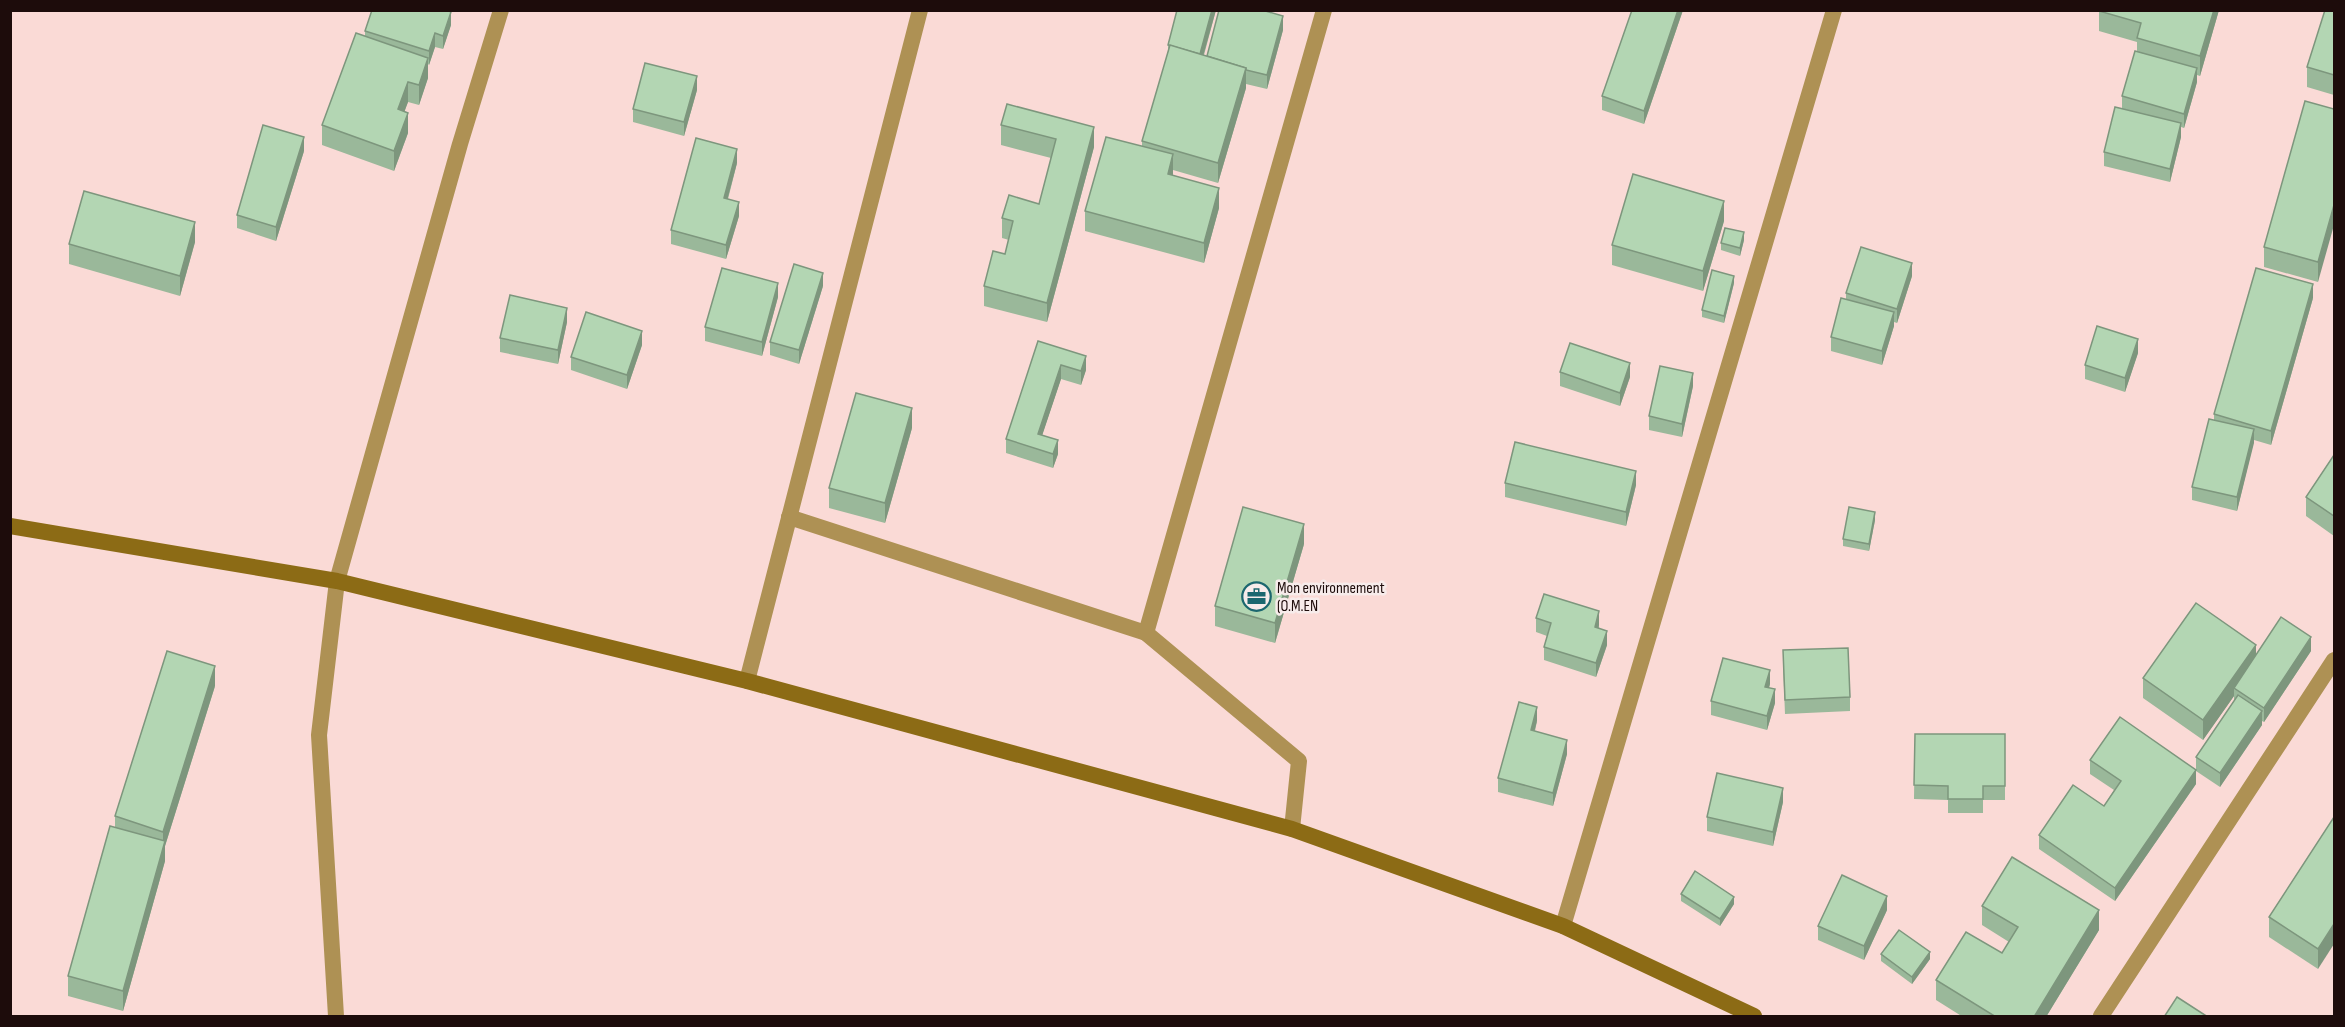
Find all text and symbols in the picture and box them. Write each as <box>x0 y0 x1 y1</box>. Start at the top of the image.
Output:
place label: Mon environnement (O.M.EN <box>1277 579 1385 616</box>
office icon: Mon environnement (O.M.EN <box>1240 581 1272 613</box>

